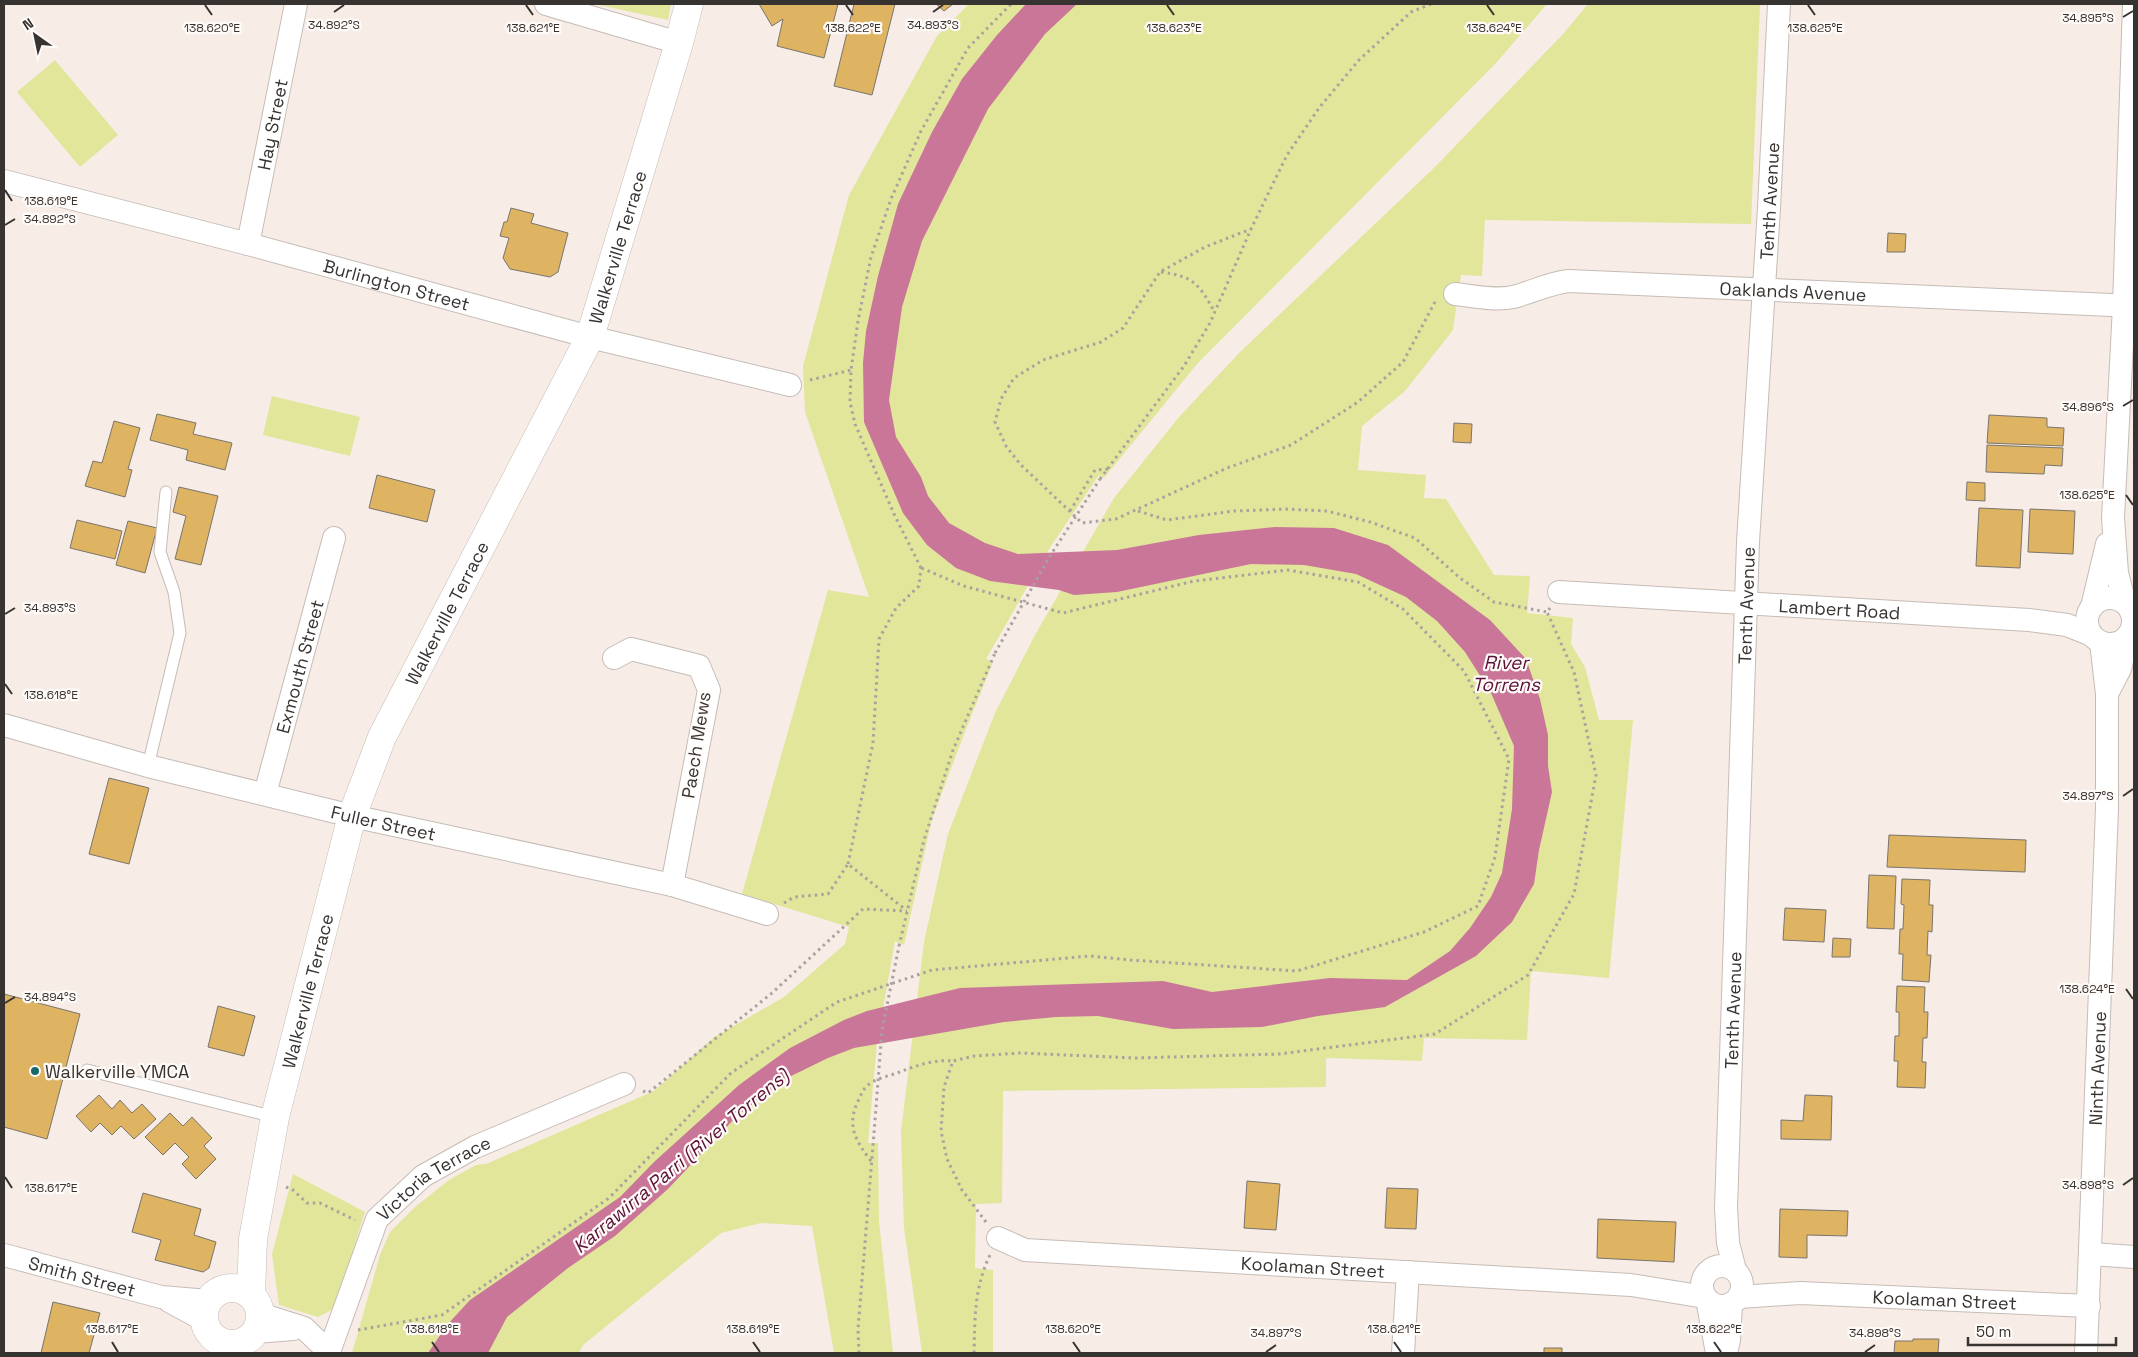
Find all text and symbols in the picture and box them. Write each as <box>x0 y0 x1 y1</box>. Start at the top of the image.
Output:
north arrow <box>10 10 60 60</box>
text: 34.895°S <box>2062 10 2114 26</box>
text: N <box>19 14 37 34</box>
text: 34.892°S <box>308 17 360 33</box>
text: 34.893°S <box>907 17 959 33</box>
text: 138.620°E <box>184 20 240 36</box>
text: 138.621°E <box>506 20 560 36</box>
text: 138.622°E <box>825 20 881 36</box>
text: 138.623°E <box>1146 20 1202 36</box>
text: 138.624°E <box>1466 20 1522 36</box>
text: 138.625°E <box>1787 20 1843 36</box>
street label: Hay Street <box>252 77 292 172</box>
street label: Tenth Avenue <box>1754 142 1784 260</box>
street label: Walkerville Terrace <box>583 168 651 327</box>
text: 138.619°E <box>24 193 78 209</box>
text: 34.892°S <box>24 211 76 227</box>
street label: Burlington Street <box>321 254 472 315</box>
street label: Oaklands Avenue <box>1719 276 1867 306</box>
text: 34.896°S <box>2062 399 2114 415</box>
text: 138.625°E <box>2059 487 2115 503</box>
street label: Walkerville Terrace <box>400 537 493 689</box>
street label: Tenth Avenue <box>1732 546 1759 664</box>
street label: Lambert Road <box>1778 594 1901 624</box>
street label: Exmouth Street <box>270 597 328 736</box>
text: 34.893°S <box>24 600 76 616</box>
water label: River Torrens <box>1472 650 1541 697</box>
text: 138.618°E <box>24 687 78 703</box>
street label: Paech Mews <box>676 690 716 800</box>
text: 34.897°S <box>2062 788 2114 804</box>
street label: Fuller Street <box>329 800 438 845</box>
street label: Walkerville Terrace <box>276 911 338 1071</box>
street label: Tenth Avenue <box>1719 951 1746 1069</box>
text: 138.624°E <box>2059 981 2115 997</box>
text: 34.894°S <box>24 989 76 1005</box>
street label: Ninth Avenue <box>2083 1011 2111 1126</box>
place label: Walkerville YMCA <box>45 1060 189 1083</box>
water label: Karrawirra Parri (River Torrens) <box>568 1062 796 1259</box>
marker: Walkerville YMCA <box>29 1065 41 1077</box>
street label: Victoria Terrace <box>371 1130 494 1225</box>
text: 34.898°S <box>2062 1177 2114 1193</box>
text: 138.617°E <box>24 1180 78 1196</box>
street label: Smith Street <box>26 1251 138 1301</box>
street label: Koolaman Street <box>1240 1251 1386 1282</box>
street label: Koolaman Street <box>1872 1285 2017 1314</box>
scale bar <box>1968 1314 2116 1346</box>
text: 138.617°E <box>85 1321 139 1337</box>
text: 138.618°E <box>405 1321 459 1337</box>
text: 138.619°E <box>726 1321 780 1337</box>
text: 138.620°E <box>1045 1321 1101 1337</box>
text: 138.621°E <box>1367 1321 1421 1337</box>
text: 138.622°E <box>1686 1321 1742 1337</box>
text: 50 m <box>1976 1322 2011 1341</box>
text: 34.897°S <box>1250 1325 1302 1341</box>
text: 34.898°S <box>1849 1325 1901 1341</box>

